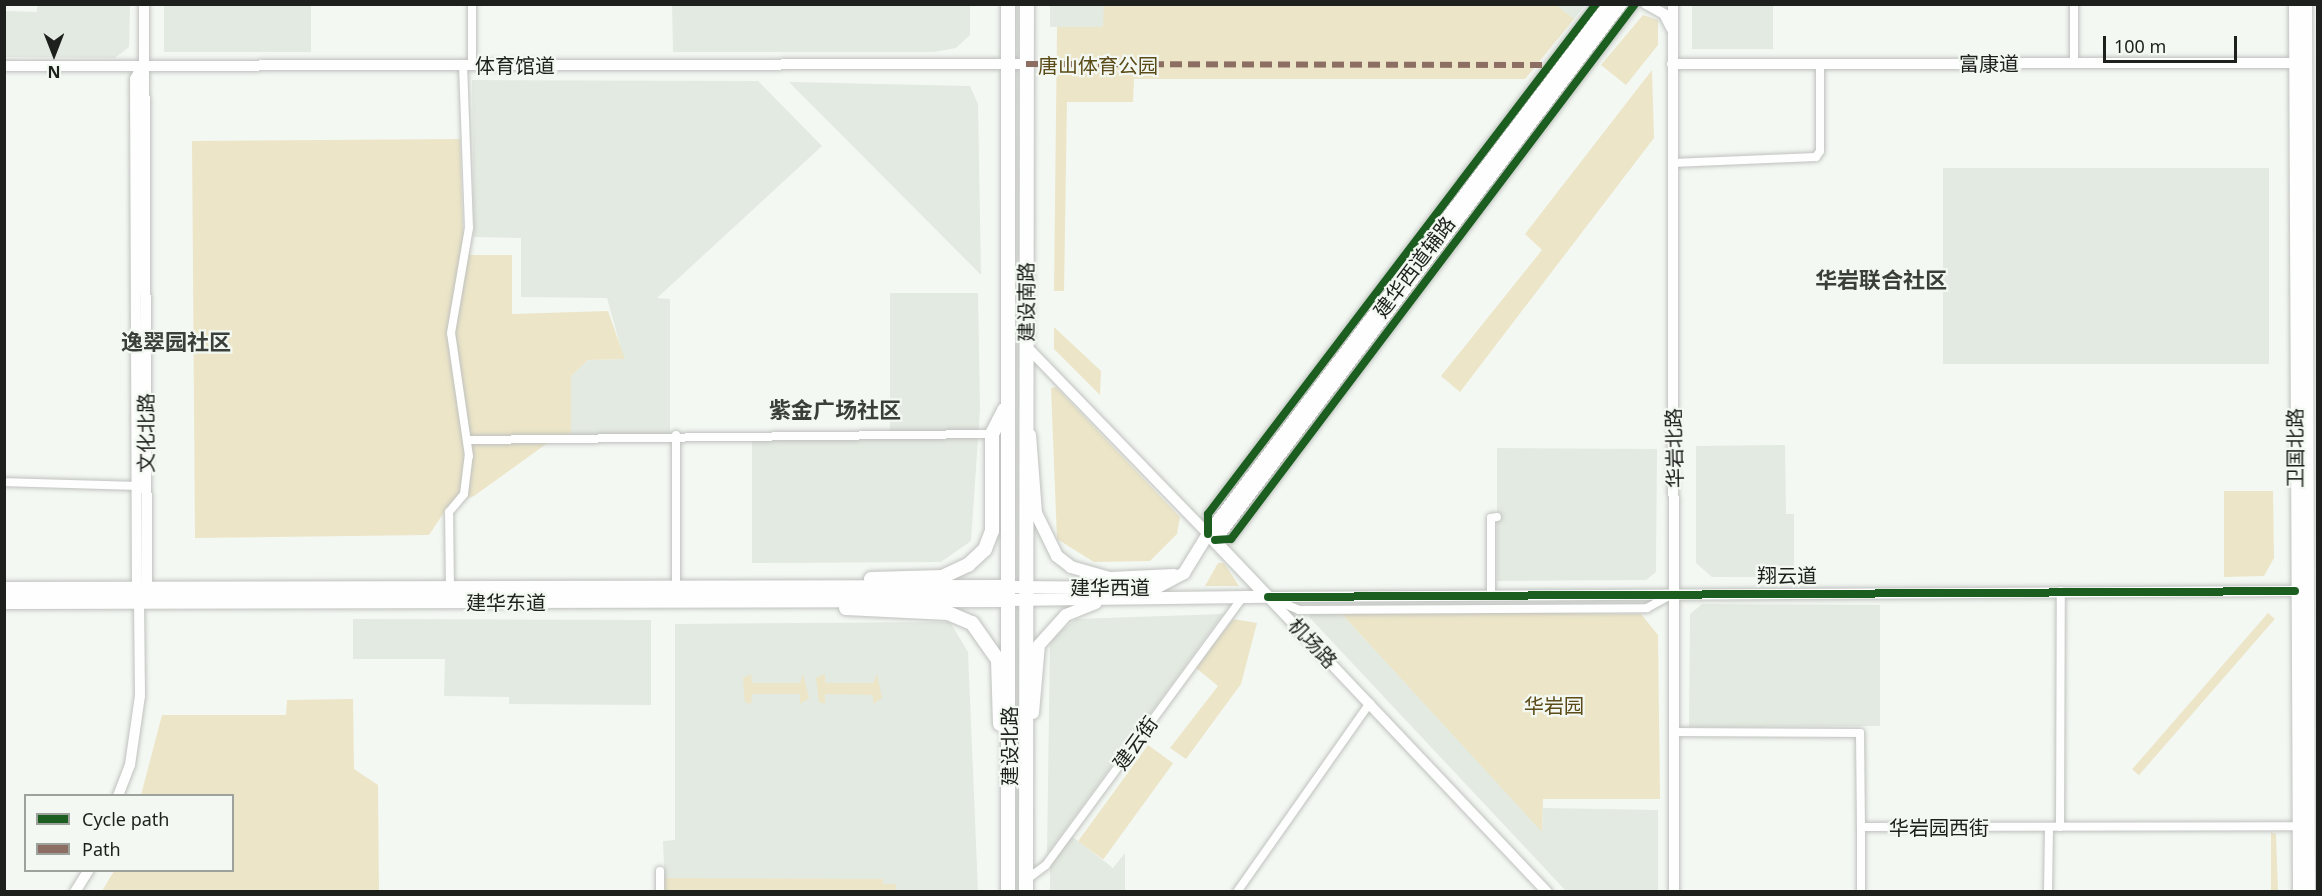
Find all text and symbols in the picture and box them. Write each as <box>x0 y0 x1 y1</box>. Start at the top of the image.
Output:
north arrow <box>24 24 84 84</box>
scale bar <box>2106 24 2240 62</box>
text: 100 m <box>2114 34 2166 58</box>
street label: 富康道 <box>1959 51 2019 75</box>
street label: 体育馆道 <box>475 53 555 77</box>
park label: 唐山体育公园 <box>1038 53 1158 77</box>
text: N <box>48 61 61 83</box>
street label: 建华西道辅路 <box>1368 212 1460 322</box>
street label: 建设南路 <box>1014 262 1038 342</box>
district label: 华岩联合社区 <box>1815 267 1947 293</box>
district label: 逸翠园社区 <box>121 329 231 355</box>
street label: 文化北路 <box>134 393 158 473</box>
district label: 紫金广场社区 <box>769 397 901 423</box>
street label: 华岩北路 <box>1661 408 1687 488</box>
street label: 卫国北路 <box>2283 408 2307 488</box>
street label: 翔云道 <box>1757 563 1817 587</box>
street label: 建华西道 <box>1070 575 1150 599</box>
street label: 建华东道 <box>466 590 546 614</box>
street label: 机场路 <box>1284 613 1342 673</box>
park label: 华岩园 <box>1524 693 1584 717</box>
street label: 建设北路 <box>997 706 1021 786</box>
street label: 建云街 <box>1108 712 1162 774</box>
legend <box>24 794 234 872</box>
text: Cycle path <box>82 807 169 831</box>
street label: 华岩园西街 <box>1889 815 1989 839</box>
text: Path <box>82 837 121 861</box>

